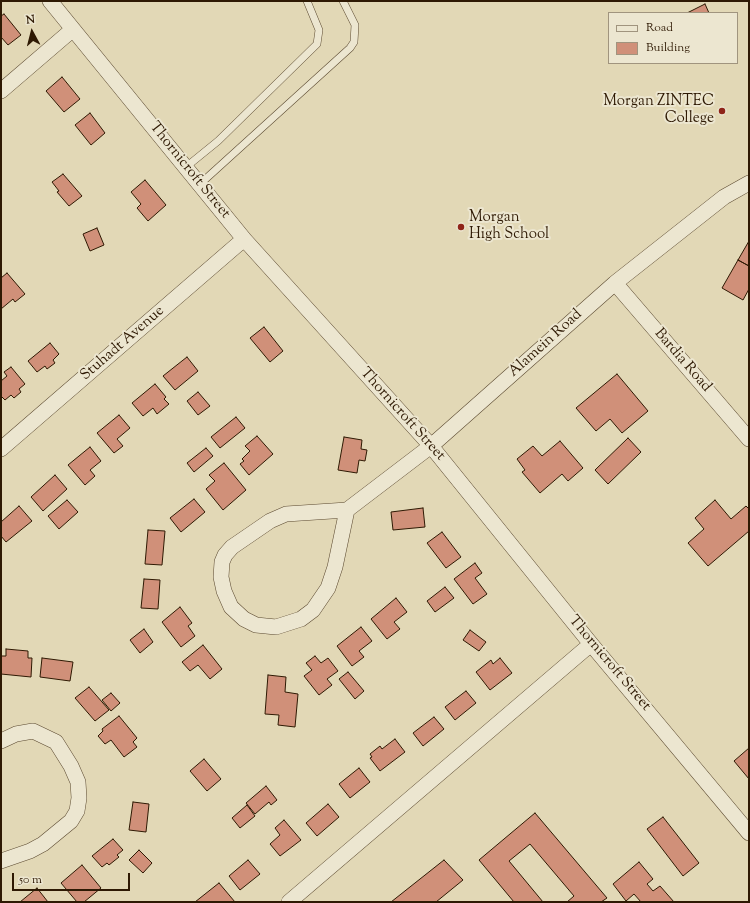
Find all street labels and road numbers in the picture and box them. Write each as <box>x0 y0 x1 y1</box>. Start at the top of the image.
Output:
street label: Thornicroft Street <box>145 119 233 223</box>
street label: Stuhadt Avenue <box>77 303 169 385</box>
street label: Alamein Road <box>506 306 586 382</box>
street label: Bardia Road <box>650 326 714 396</box>
street label: Thornicroft Street <box>356 365 448 465</box>
street label: Thornicroft Street <box>564 613 654 715</box>

